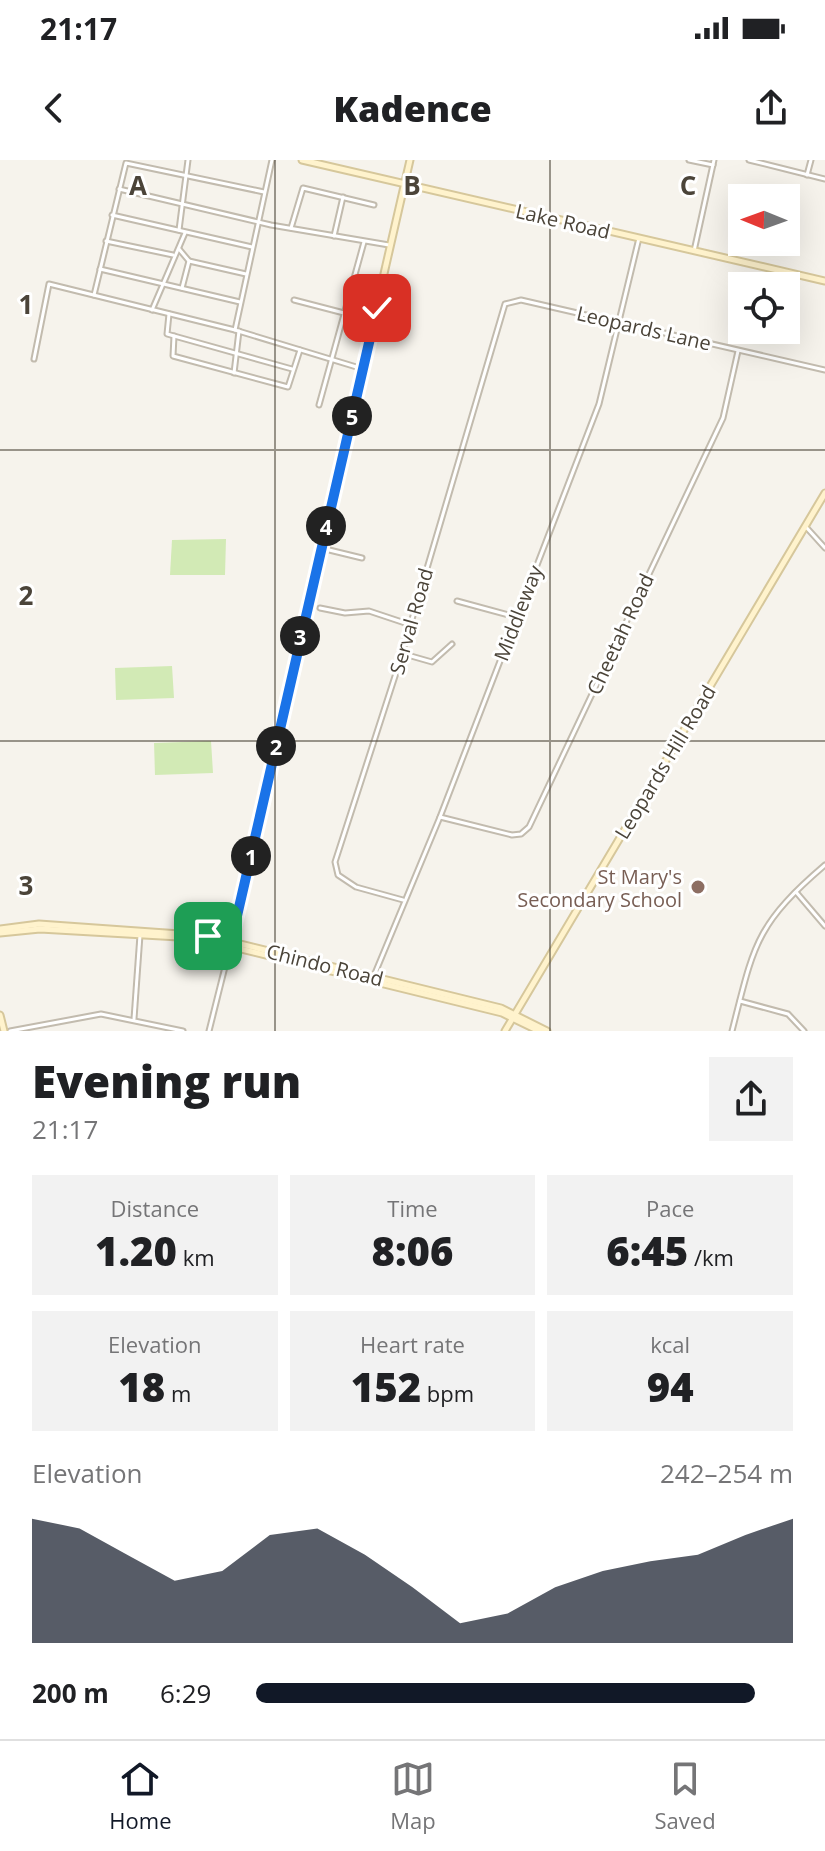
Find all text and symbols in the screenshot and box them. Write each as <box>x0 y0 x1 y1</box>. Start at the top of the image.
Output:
text: 21:17 <box>40 8 117 49</box>
text: Kadence <box>333 84 492 133</box>
icon: back <box>32 86 76 130</box>
icon: share <box>749 86 793 130</box>
text: A <box>129 167 147 203</box>
text: B <box>403 167 421 203</box>
text: C <box>680 167 696 203</box>
north arrow <box>728 184 800 256</box>
map controls <box>728 184 800 344</box>
street label: Lake Road <box>513 197 613 245</box>
button: locate <box>728 272 800 344</box>
pin <box>343 274 411 342</box>
text: 1 <box>19 286 33 322</box>
icon: check <box>355 286 399 330</box>
street label: Leopards Lane <box>574 299 714 357</box>
pin: 5 <box>332 396 372 436</box>
text: 5 <box>346 401 358 431</box>
pin: 4 <box>306 506 346 546</box>
text: 4 <box>320 511 332 541</box>
street label: Middleway <box>487 560 549 665</box>
street label: Serval Road <box>383 565 439 677</box>
street label: Cheetah Road <box>580 569 660 699</box>
text: 2 <box>19 577 34 613</box>
pin: 3 <box>280 616 320 656</box>
text: 3 <box>294 621 306 651</box>
street label: Leopards Hill Road <box>608 680 722 844</box>
pin: 2 <box>256 726 296 766</box>
text: 2 <box>270 731 282 761</box>
pin: 1 <box>231 836 271 876</box>
text: 1 <box>245 841 257 871</box>
place label: St Mary's Secondary School <box>517 863 682 913</box>
text: 3 <box>19 867 33 903</box>
marker: St Mary's Secondary School <box>689 878 707 896</box>
pin <box>174 902 242 970</box>
icon: arrive <box>186 914 230 958</box>
street label: Chindo Road <box>264 937 386 993</box>
text: Evening run <box>32 1051 301 1111</box>
button: share <box>709 1057 793 1141</box>
text: 21:17 <box>32 1111 98 1147</box>
text: Distance <box>111 1193 199 1223</box>
text: Time <box>387 1193 438 1223</box>
text: Pace <box>646 1193 694 1223</box>
text: 1.20 <box>95 1223 177 1278</box>
text: 8:06 <box>372 1223 453 1278</box>
text: 6:45 <box>606 1223 688 1278</box>
text: km <box>177 1242 215 1272</box>
text: /km <box>688 1242 734 1272</box>
text: Elevation <box>108 1329 202 1359</box>
text: Heart rate <box>360 1329 465 1359</box>
text: kcal <box>650 1329 690 1359</box>
text: 18 <box>118 1359 165 1414</box>
text: 152 <box>351 1359 421 1414</box>
text: 94 <box>647 1359 694 1414</box>
text: m <box>165 1378 191 1408</box>
text: bpm <box>421 1378 474 1408</box>
text: Elevation <box>32 1455 142 1491</box>
text: 242–254 m <box>660 1455 793 1491</box>
text: 200 m <box>32 1675 109 1711</box>
text: 6:29 <box>160 1675 211 1711</box>
tab: Home <box>109 1757 172 1835</box>
tab: Map <box>390 1757 436 1835</box>
tab: Saved <box>655 1757 716 1835</box>

